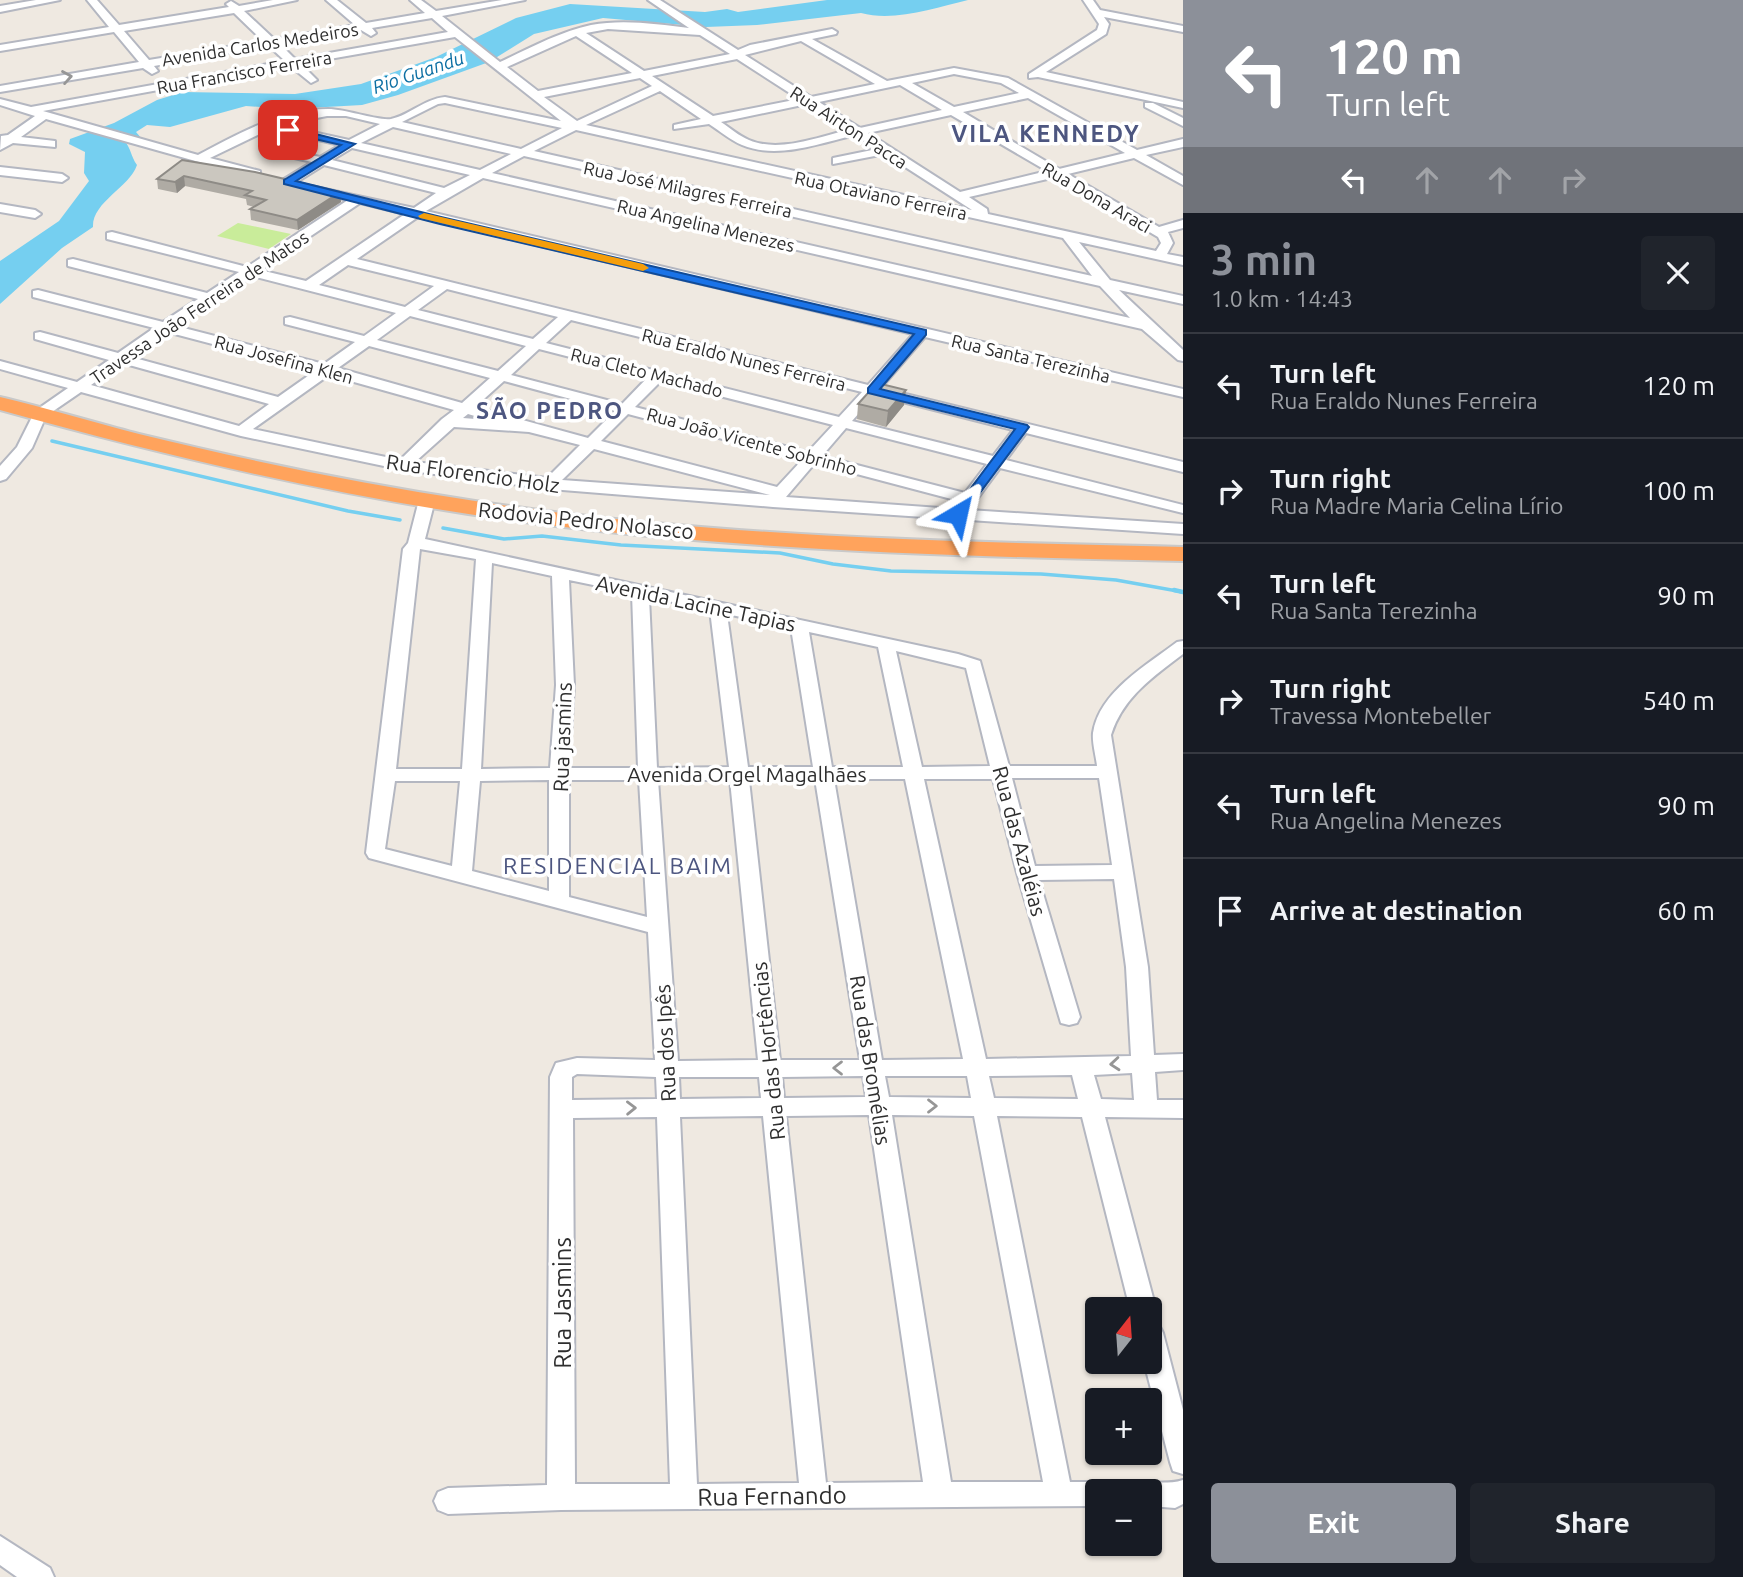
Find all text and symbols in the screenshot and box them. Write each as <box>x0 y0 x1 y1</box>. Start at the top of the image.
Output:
street label: Avenida Carlos Medeiros <box>160 19 360 69</box>
icon: left <box>1211 28 1302 119</box>
text: 120 m <box>1326 28 1463 83</box>
water label: Rio Guandu <box>369 46 467 98</box>
street label: Rua Francisco Ferreira <box>155 47 333 97</box>
one-way arrow <box>61 70 73 85</box>
street label: Rua Airton Pacca <box>787 82 911 172</box>
text: Turn left <box>1326 86 1450 122</box>
pin <box>258 100 318 160</box>
icon: arrive <box>269 111 307 149</box>
district label: VILA KENNEDY <box>951 121 1141 146</box>
street label: Rua José Milagres Ferreira <box>582 157 794 221</box>
street label: Rua Dona Araci <box>1039 158 1155 236</box>
icon: left <box>1335 161 1373 199</box>
icon: ahead <box>1408 161 1446 199</box>
icon: ahead <box>1481 161 1519 199</box>
icon: right <box>1554 161 1592 199</box>
street label: Rua Otaviano Ferreira <box>793 167 969 223</box>
street label: Rua Angelina Menezes <box>615 195 797 255</box>
street label: Travessa João Ferreira de Matos <box>86 226 312 388</box>
text: 3 min <box>1211 236 1317 283</box>
button: close <box>1641 236 1715 310</box>
text: 1.0 km · 14:43 <box>1211 286 1353 311</box>
street label: Rua Eraldo Nunes Ferreira <box>640 324 848 394</box>
street label: Rua Santa Terezinha <box>950 330 1112 386</box>
street label: Rua Josefina Klen <box>212 331 356 387</box>
street label: Rua Cleto Machado <box>569 343 725 401</box>
text: Turn left <box>1270 359 1376 388</box>
icon: left <box>1211 367 1249 405</box>
text: 120 m <box>1643 371 1715 400</box>
text: Rua Eraldo Nunes Ferreira <box>1270 388 1538 413</box>
district label: SÃO PEDRO <box>476 396 624 423</box>
street label: Rua João Vicente Sobrinho <box>645 403 859 479</box>
street label: Rua Florencio Holz <box>385 449 561 497</box>
text: Turn right <box>1270 464 1391 493</box>
icon: right <box>1211 472 1249 510</box>
text: 100 m <box>1643 476 1715 505</box>
position arrow <box>921 477 995 551</box>
text: Rua Madre Maria Celina Lírio <box>1270 493 1563 518</box>
street label: Rodovia Pedro Nolasco <box>477 497 695 543</box>
text: Turn left <box>1270 569 1376 598</box>
street label: Avenida Lacine Tapias <box>594 570 798 636</box>
icon: left <box>1211 577 1249 615</box>
text: 90 m <box>1657 581 1715 610</box>
text: Rua Santa Terezinha <box>1270 598 1478 623</box>
text: Turn right <box>1270 674 1391 703</box>
street label: Rua jasmins <box>548 682 576 792</box>
icon: right <box>1211 682 1249 720</box>
text: 540 m <box>1643 686 1715 715</box>
text: Travessa Montebeller <box>1270 703 1491 728</box>
street label: Avenida Orgel Magalhães <box>627 762 867 786</box>
street label: Rua das Azaléias <box>988 763 1052 919</box>
text: Turn left <box>1270 779 1376 808</box>
icon: left <box>1211 787 1249 825</box>
text: 90 m <box>1657 791 1715 820</box>
text: Rua Angelina Menezes <box>1270 808 1502 833</box>
district label: RESIDENCIAL BAIM <box>503 853 733 878</box>
icon: arrive <box>1211 892 1249 930</box>
text: Arrive at destination <box>1270 896 1523 925</box>
text: 60 m <box>1657 896 1715 925</box>
street label: Rua das Hortências <box>747 961 789 1141</box>
street label: Rua das Bromélias <box>846 973 896 1147</box>
street label: Rua dos Ipês <box>650 984 680 1102</box>
one-way arrow <box>1109 1056 1120 1071</box>
one-way arrow <box>833 1060 843 1076</box>
one-way arrow <box>927 1098 937 1114</box>
one-way arrow <box>626 1100 636 1116</box>
street label: Rua Jasmins <box>549 1237 576 1369</box>
north arrow <box>1085 1297 1162 1374</box>
map controls <box>1085 1297 1162 1556</box>
button: + <box>1085 1388 1162 1465</box>
button: − <box>1085 1479 1162 1556</box>
street label: Rua Fernando <box>697 1481 847 1511</box>
button: Exit <box>1211 1483 1456 1563</box>
button: Share <box>1470 1483 1715 1563</box>

